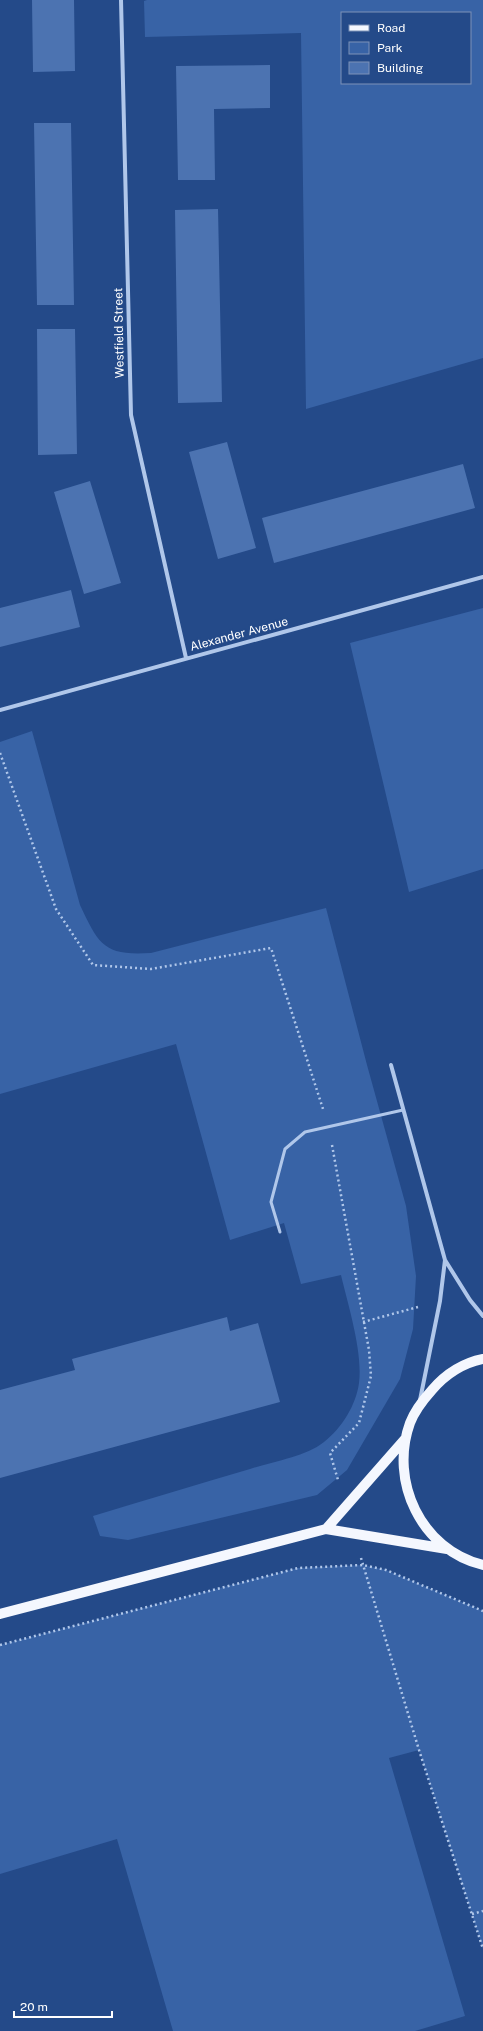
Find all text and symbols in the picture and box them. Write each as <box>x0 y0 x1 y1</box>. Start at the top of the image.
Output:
legend <box>341 12 471 84</box>
text: Road <box>377 21 405 35</box>
text: Park <box>377 41 403 55</box>
text: Building <box>377 61 423 75</box>
street label: Westfield Street <box>111 287 127 378</box>
street label: Alexander Avenue <box>188 614 290 654</box>
scale bar <box>14 1993 112 2019</box>
text: 20 m <box>20 2000 48 2014</box>

